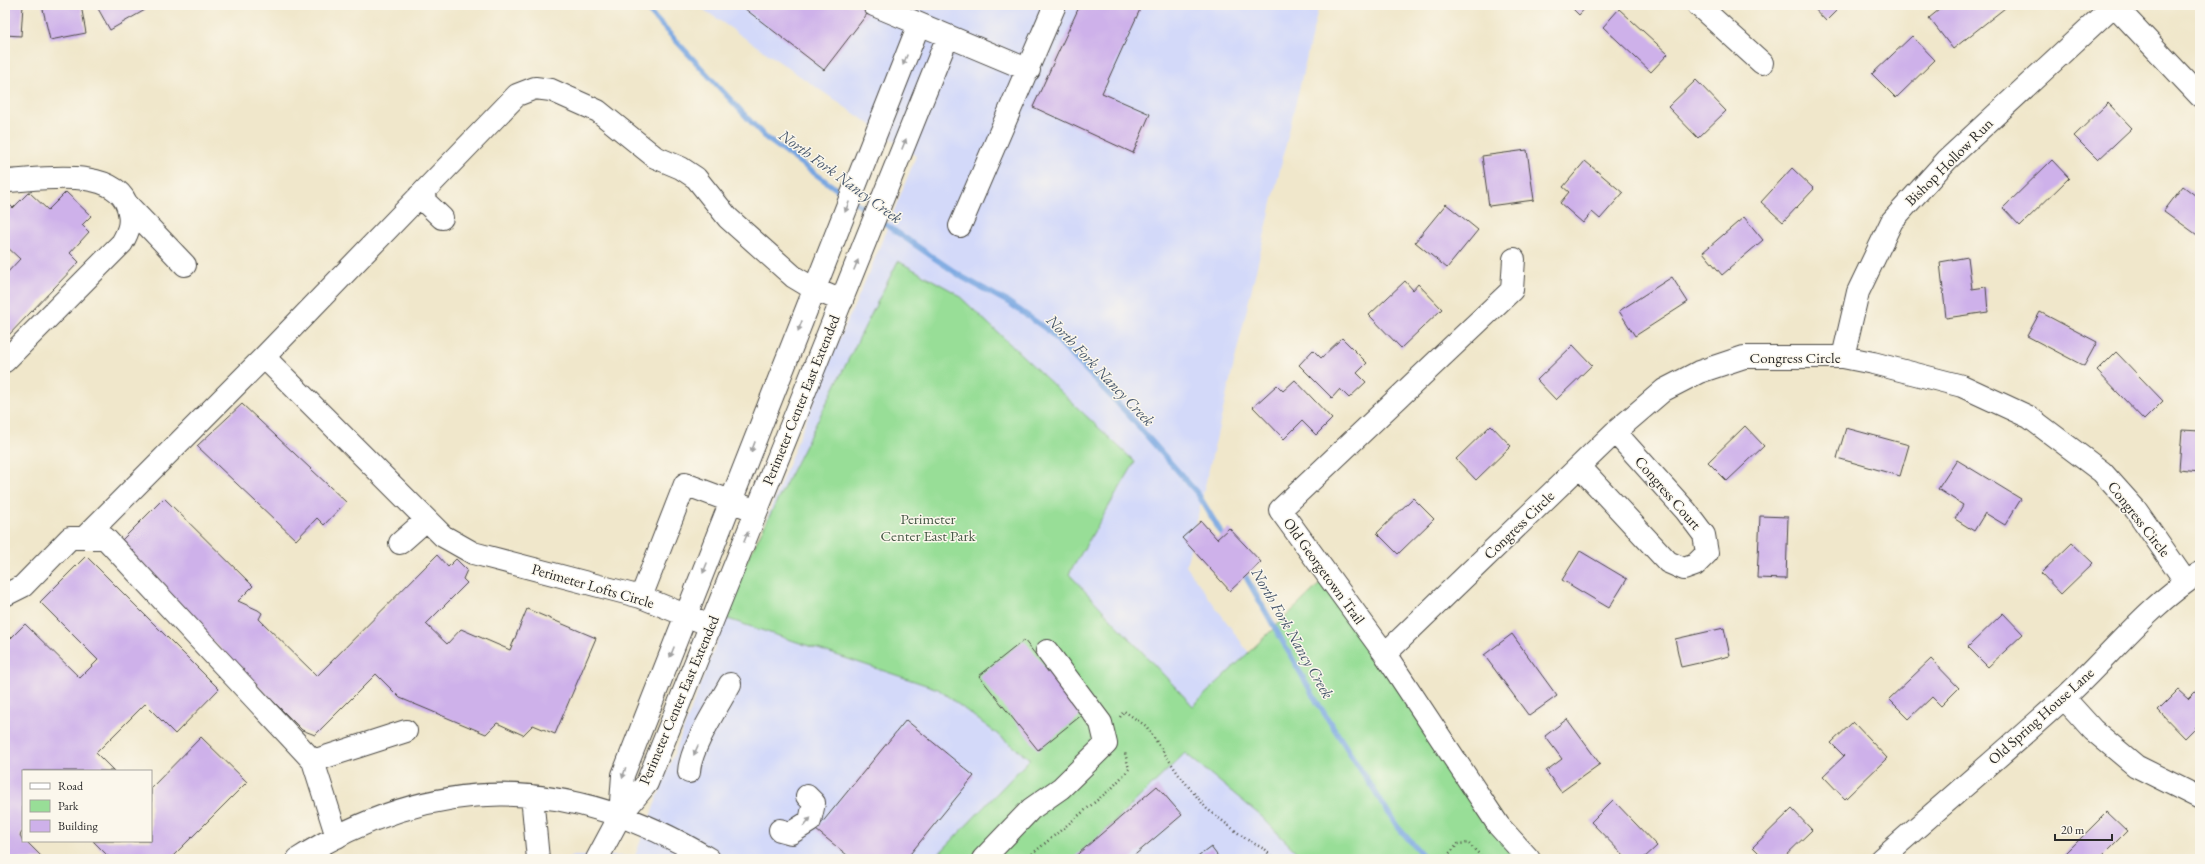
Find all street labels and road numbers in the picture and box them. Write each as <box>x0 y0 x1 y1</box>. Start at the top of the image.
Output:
street label: Bishop Hollow Run <box>1901 114 1997 210</box>
street label: Perimeter Center East Extended <box>758 311 844 488</box>
street label: Congress Circle <box>1750 348 1841 367</box>
street label: Congress Court <box>1631 452 1706 534</box>
street label: Congress Circle <box>2104 477 2175 560</box>
street label: Congress Circle <box>1479 486 1558 563</box>
street label: Old Georgetown Trail <box>1279 514 1370 628</box>
street label: Perimeter Lofts Circle <box>530 559 657 612</box>
street label: Perimeter Center East Extended <box>634 612 723 787</box>
street label: Old Spring House Lane <box>1984 663 2098 768</box>

